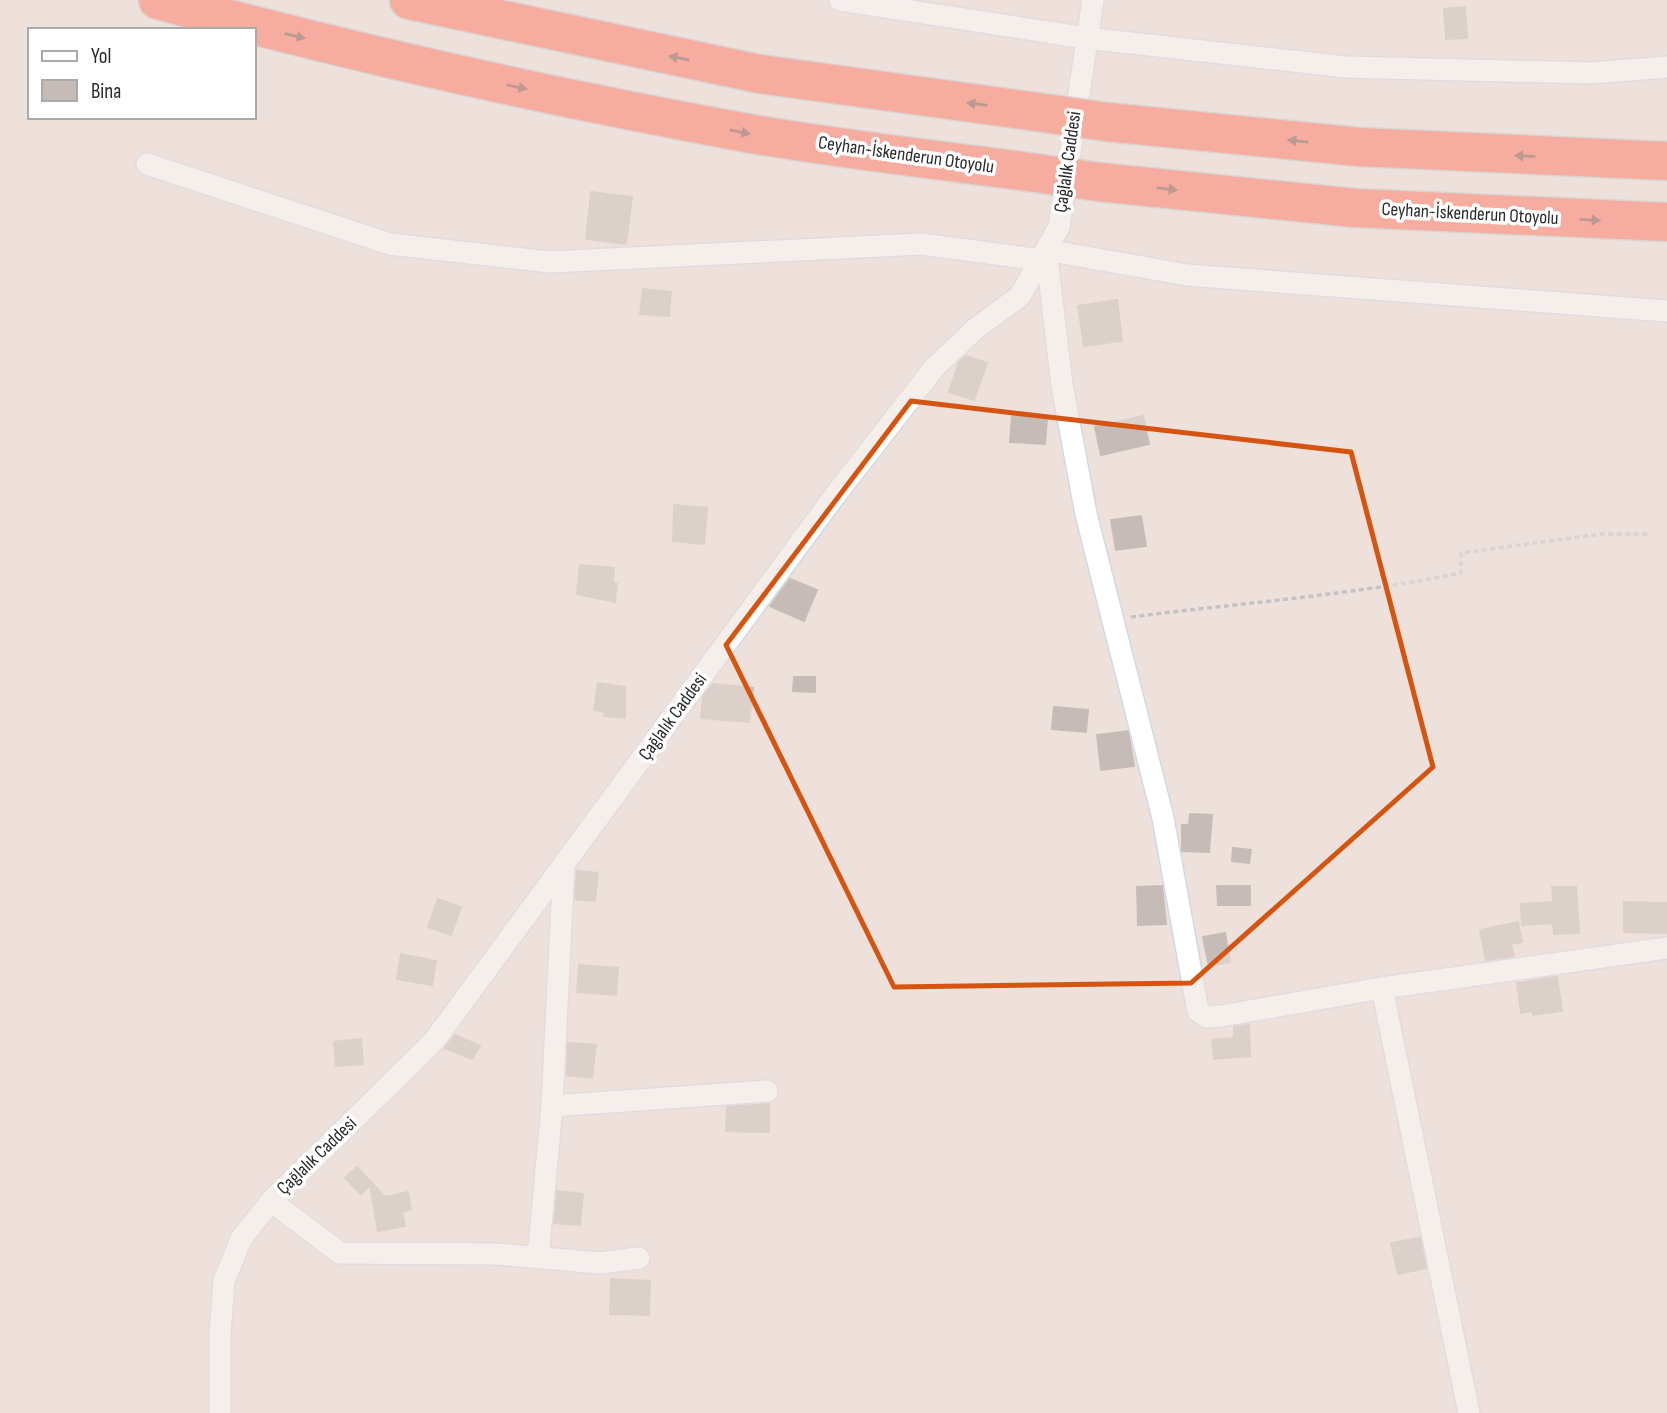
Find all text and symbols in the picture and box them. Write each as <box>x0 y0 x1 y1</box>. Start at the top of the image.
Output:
legend <box>28 28 256 119</box>
one-way arrow <box>284 31 306 42</box>
text: Yol <box>91 44 111 69</box>
one-way arrow <box>668 52 690 63</box>
text: Bina <box>91 79 121 104</box>
one-way arrow <box>506 81 528 92</box>
one-way arrow <box>966 98 988 109</box>
street label: Çağlalık Caddesi <box>1050 110 1086 214</box>
one-way arrow <box>729 126 751 137</box>
street label: Ceyhan-İskenderun Otoyolu <box>817 131 995 179</box>
one-way arrow <box>1287 135 1309 146</box>
one-way arrow <box>1514 150 1536 161</box>
one-way arrow <box>1157 184 1179 195</box>
street label: Ceyhan-İskenderun Otoyolu <box>1381 198 1559 230</box>
one-way arrow <box>1579 214 1601 225</box>
street label: Çağlalık Caddesi <box>634 669 712 765</box>
street label: Çağlalık Caddesi <box>272 1112 362 1200</box>

